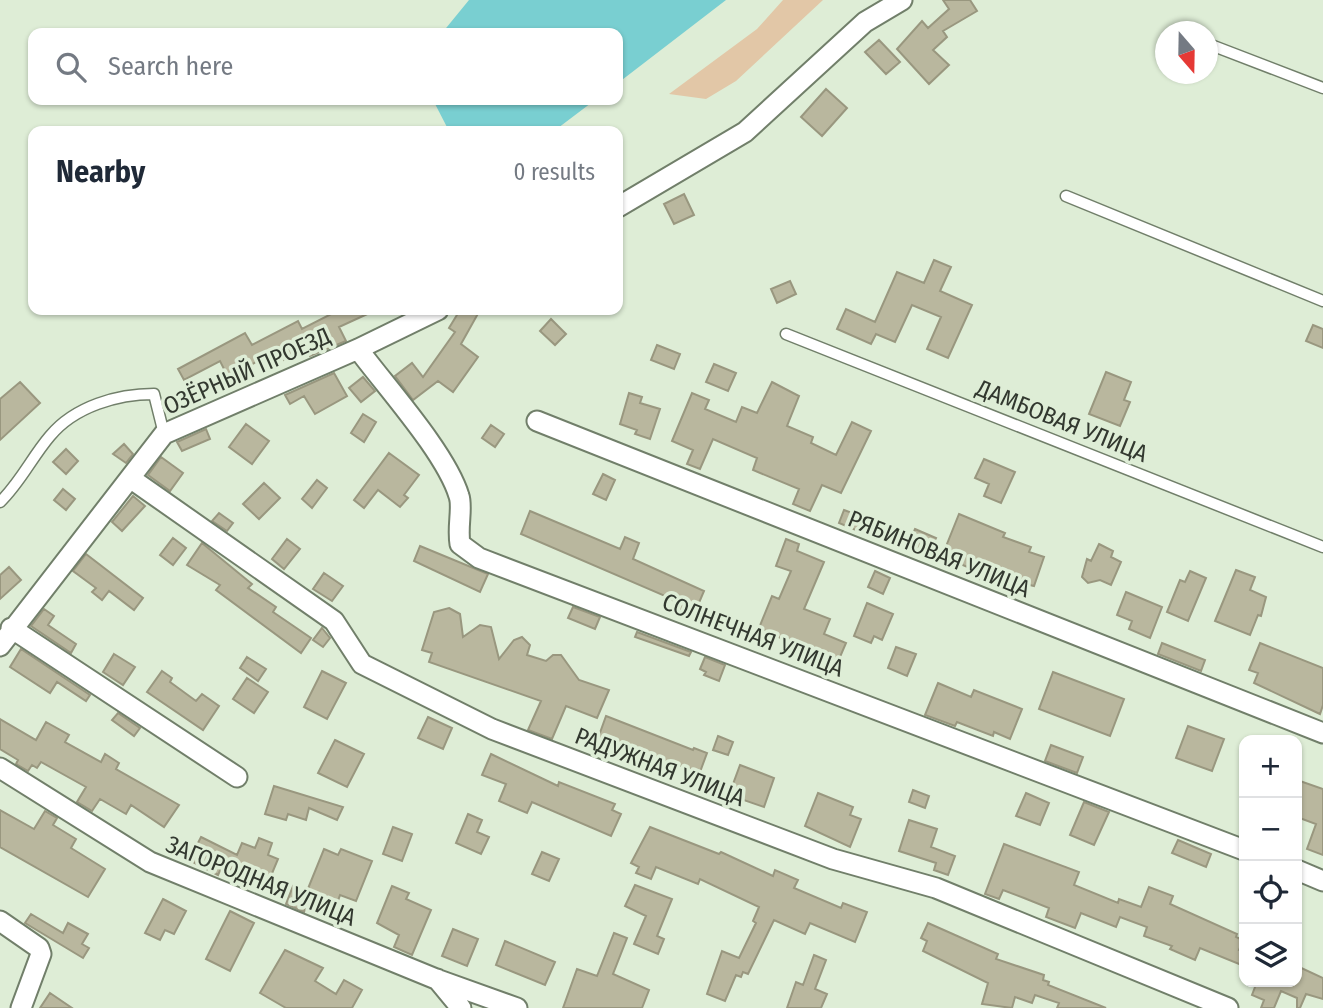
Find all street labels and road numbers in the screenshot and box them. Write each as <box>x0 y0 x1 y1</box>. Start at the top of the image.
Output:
street label: ОЗЁРНЫЙ ПРОЕЗД <box>159 322 335 420</box>
street label: ДАМБОВАЯ УЛИЦА <box>971 374 1152 468</box>
street label: РЯБИНОВАЯ УЛИЦА <box>844 505 1034 603</box>
street label: СОЛНЕЧНАЯ УЛИЦА <box>658 587 848 683</box>
street label: РАДУЖНАЯ УЛИЦА <box>571 722 749 812</box>
street label: ЗАГОРОДНАЯ УЛИЦА <box>162 830 360 932</box>

